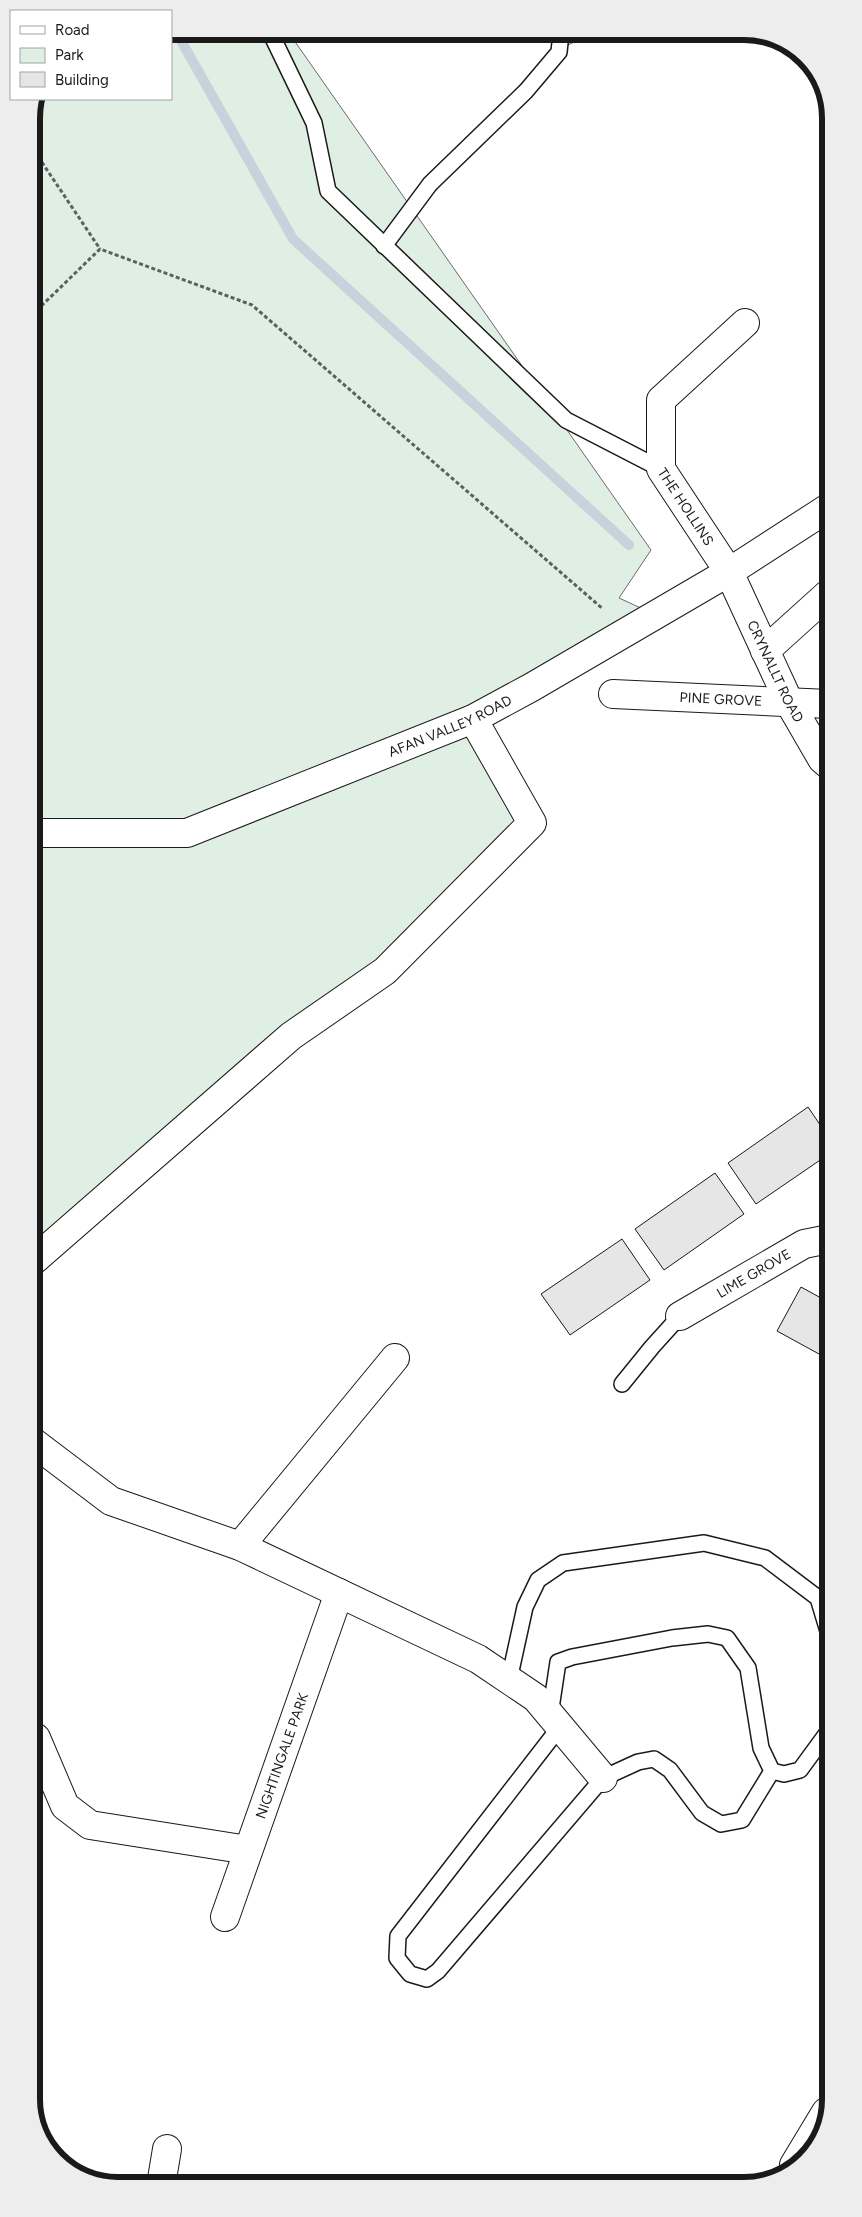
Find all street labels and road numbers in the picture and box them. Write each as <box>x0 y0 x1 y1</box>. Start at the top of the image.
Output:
street label: THE HOLLINS <box>654 465 717 549</box>
street label: CRYNALLT ROAD <box>743 618 807 726</box>
street label: PINE GROVE <box>679 689 763 710</box>
street label: AFAN VALLEY ROAD <box>386 692 515 761</box>
street label: LIME GROVE <box>714 1246 794 1302</box>
street label: NIGHTINGALE PARK <box>252 1690 312 1821</box>

